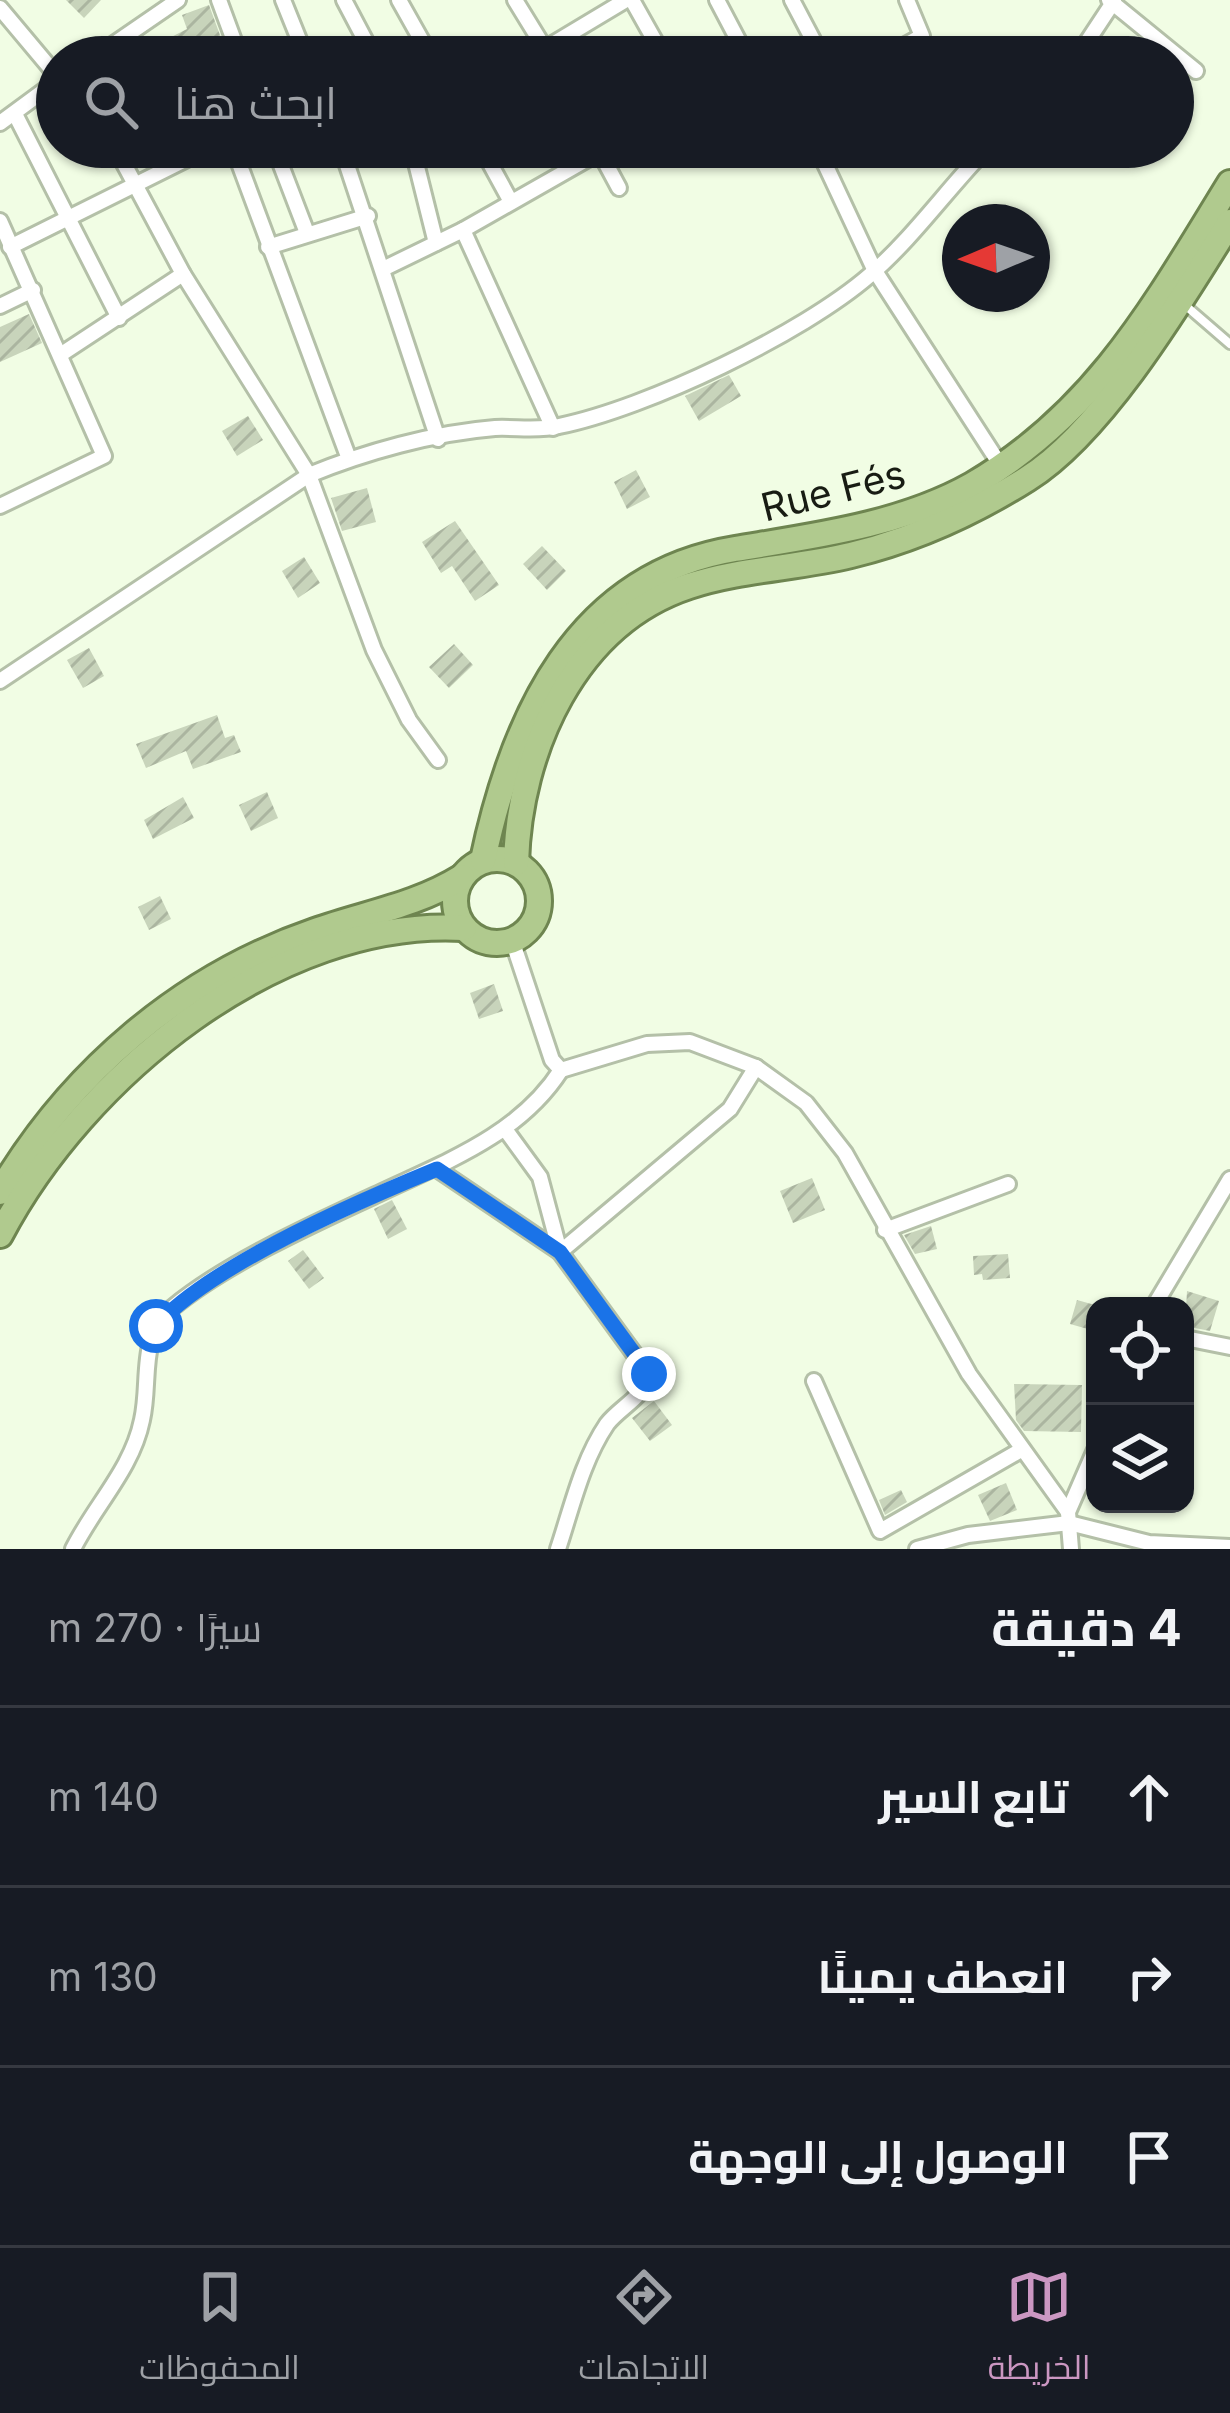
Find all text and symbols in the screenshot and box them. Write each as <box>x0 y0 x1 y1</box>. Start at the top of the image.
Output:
search box <box>36 36 1194 168</box>
icon: search <box>78 69 144 135</box>
text: ابحث هنا <box>174 75 337 130</box>
north arrow <box>942 204 1050 312</box>
street label: Rue Fés <box>756 449 910 531</box>
map controls <box>1086 1297 1194 1513</box>
button: locate <box>1086 1297 1194 1405</box>
route start <box>129 1299 183 1353</box>
route end <box>622 1347 676 1401</box>
button: layers <box>1086 1405 1194 1513</box>
text: 4 دقيقة <box>991 1597 1182 1658</box>
text: سيرًا · 270 m <box>48 1604 262 1651</box>
icon: ahead <box>1116 1764 1182 1830</box>
text: تابع السير <box>878 1769 1068 1824</box>
text: 140 m <box>48 1773 159 1820</box>
icon: right <box>1116 1944 1182 2010</box>
text: انعطف يمينًا <box>817 1949 1068 2004</box>
text: 130 m <box>48 1953 158 2000</box>
icon: arrive <box>1116 2124 1182 2190</box>
text: الوصول إلى الوجهة <box>688 2129 1068 2184</box>
tab: المحفوظات <box>139 2264 300 2398</box>
tab: الاتجاهات <box>579 2264 709 2398</box>
tab: الخريطة <box>988 2264 1091 2398</box>

